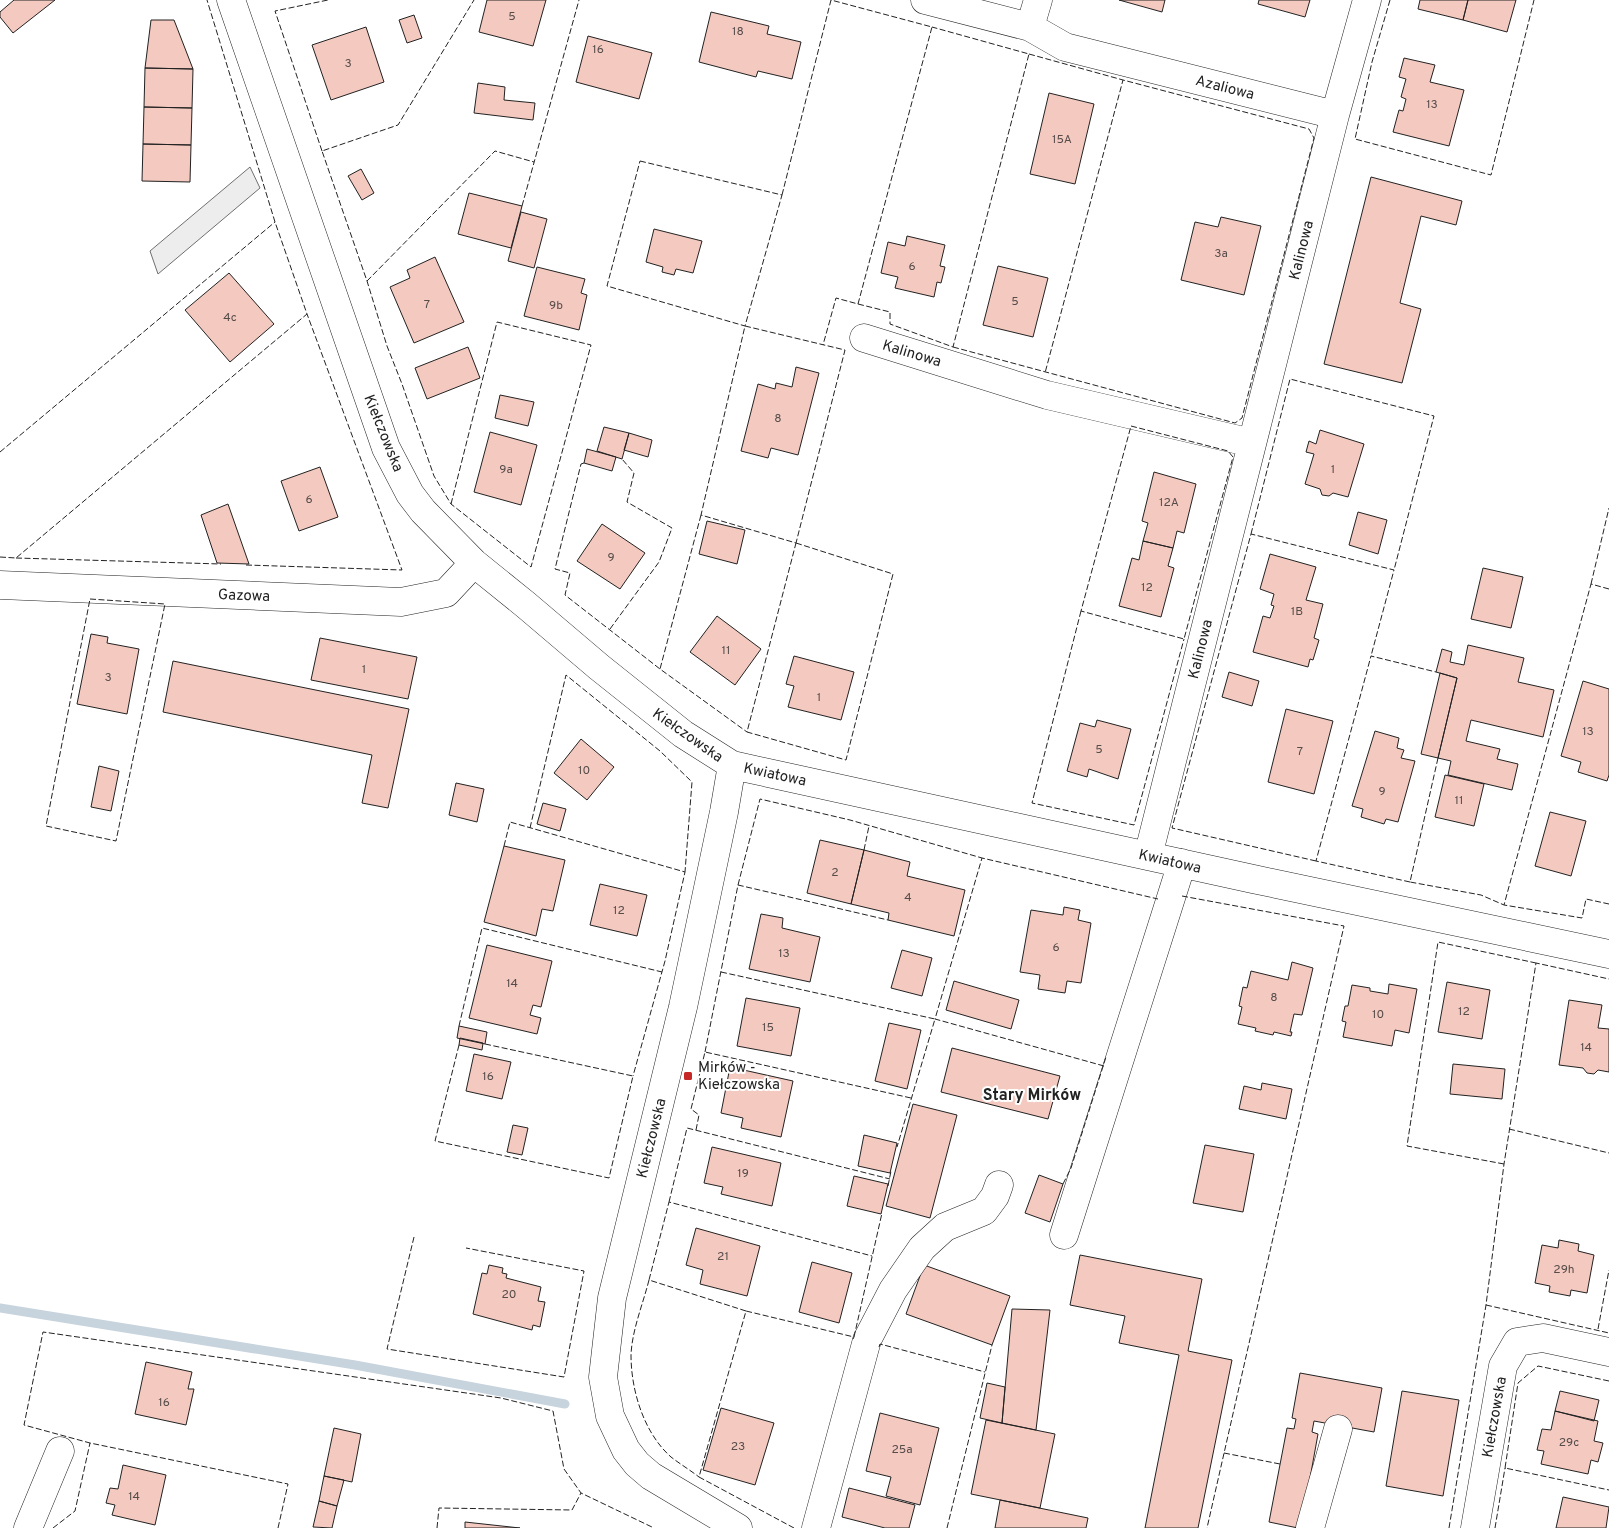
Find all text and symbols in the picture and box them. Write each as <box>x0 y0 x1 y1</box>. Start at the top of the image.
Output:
house number: 5 <box>508 9 516 25</box>
house number: 18 <box>732 24 744 40</box>
house number: 16 <box>592 42 604 58</box>
house number: 3 <box>344 56 352 72</box>
street label: Azaliowa <box>1193 72 1256 105</box>
house number: 13 <box>1426 97 1438 113</box>
house number: 15A <box>1052 132 1072 148</box>
street label: Kalinowa <box>1286 219 1319 282</box>
house number: 3a <box>1214 246 1228 262</box>
house number: 6 <box>908 259 916 275</box>
house number: 5 <box>1011 294 1019 310</box>
house number: 7 <box>424 297 430 313</box>
house number: 9b <box>549 298 563 314</box>
house number: 4c <box>223 310 237 326</box>
street label: Kalinowa <box>880 336 943 372</box>
street label: Kiełczowska <box>358 392 407 475</box>
house number: 8 <box>774 411 782 427</box>
house number: 9a <box>499 462 513 478</box>
house number: 1 <box>1331 462 1335 478</box>
house number: 6 <box>305 492 313 508</box>
house number: 12A <box>1159 495 1179 511</box>
house number: 9 <box>607 550 615 566</box>
house number: 12 <box>1141 580 1153 596</box>
street label: Gazowa <box>217 586 270 607</box>
house number: 1B <box>1291 604 1303 620</box>
street label: Kalinowa <box>1185 618 1218 681</box>
house number: 11 <box>722 643 730 659</box>
house number: 1 <box>362 662 366 678</box>
house number: 3 <box>104 670 112 686</box>
house number: 1 <box>817 690 821 706</box>
street label: Kiełczowska <box>648 705 726 767</box>
house number: 13 <box>1582 724 1594 740</box>
house number: 5 <box>1095 742 1103 758</box>
house number: 7 <box>1297 744 1303 760</box>
street label: Kwiatowa <box>742 760 808 791</box>
house number: 10 <box>578 763 590 779</box>
house number: 9 <box>1378 784 1386 800</box>
house number: 11 <box>1455 793 1463 809</box>
street label: Kwiatowa <box>1136 846 1203 879</box>
house number: 2 <box>831 865 839 881</box>
house number: 4 <box>904 890 912 906</box>
house number: 12 <box>613 903 625 919</box>
house number: 6 <box>1052 940 1060 956</box>
house number: 13 <box>778 946 790 962</box>
house number: 14 <box>506 976 518 992</box>
house number: 8 <box>1270 990 1278 1006</box>
house number: 12 <box>1458 1004 1470 1020</box>
house number: 10 <box>1372 1007 1384 1023</box>
house number: 15 <box>762 1020 774 1036</box>
house number: 14 <box>1580 1040 1592 1056</box>
place label: Mirków - Kiełczowska <box>698 1059 780 1095</box>
house number: 16 <box>482 1069 494 1085</box>
marker: Mirków - Kiełczowska <box>682 1070 694 1082</box>
district label: Stary Mirków <box>983 1086 1081 1106</box>
street label: Kiełczowska <box>633 1096 672 1180</box>
house number: 19 <box>737 1166 749 1182</box>
house number: 21 <box>717 1249 729 1265</box>
house number: 29h <box>1553 1262 1575 1278</box>
house number: 20 <box>501 1287 517 1303</box>
street label: Kiełczowska <box>1479 1375 1512 1459</box>
house number: 16 <box>158 1395 170 1411</box>
house number: 29c <box>1559 1435 1579 1451</box>
house number: 23 <box>731 1439 745 1455</box>
house number: 25a <box>891 1442 913 1458</box>
house number: 14 <box>128 1489 140 1505</box>

